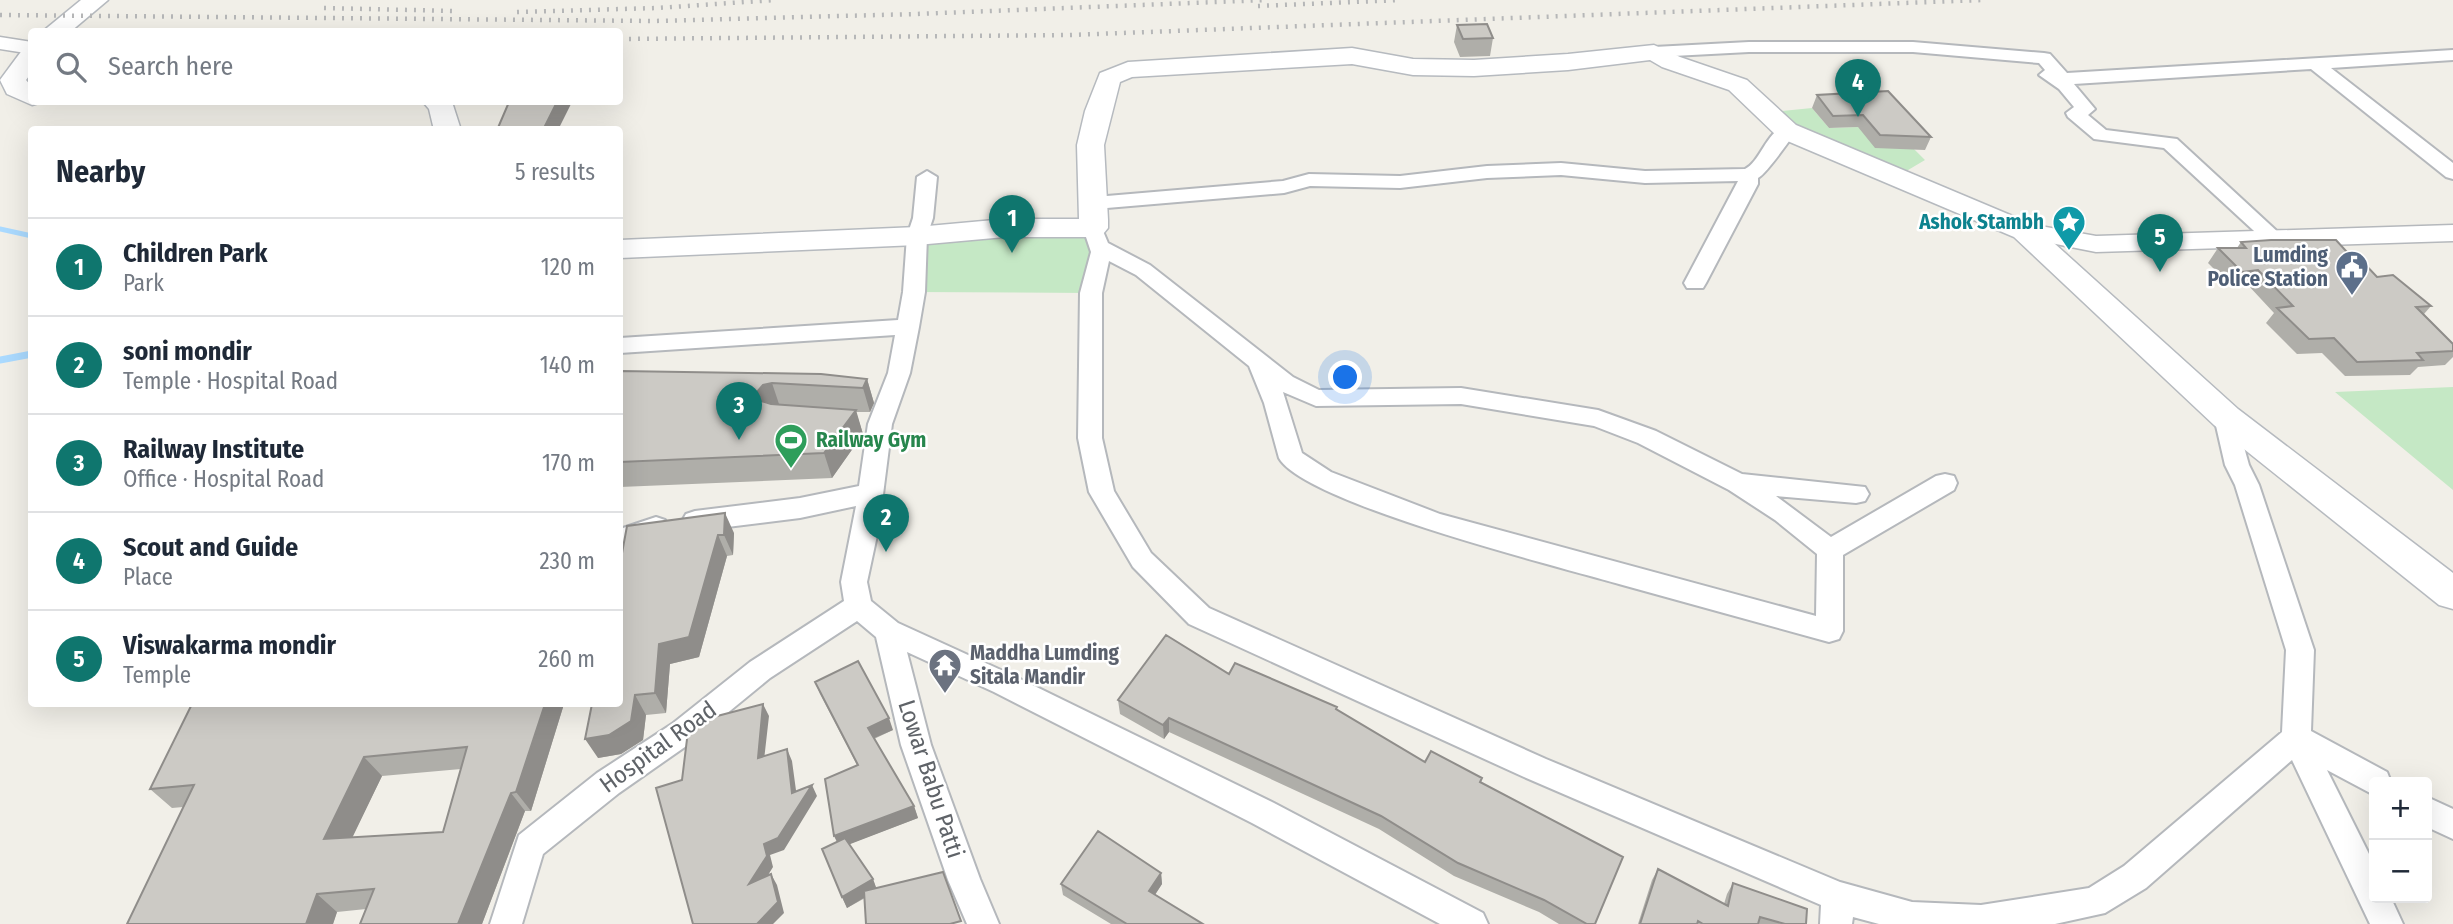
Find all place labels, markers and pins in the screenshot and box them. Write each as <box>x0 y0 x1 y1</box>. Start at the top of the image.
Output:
pin: 4 <box>1835 59 1881 117</box>
pin: 1 <box>989 195 1035 253</box>
place icon: Ashok Stambh <box>2050 203 2088 252</box>
place label: Ashok Stambh <box>1918 209 2044 235</box>
pin: 5 <box>2137 214 2183 272</box>
place label: Lumding Police Station <box>2208 242 2329 292</box>
public building icon: Lumding Police Station <box>2333 248 2371 297</box>
pin: 3 <box>716 382 762 440</box>
sports icon: Railway Gym <box>772 421 810 470</box>
place label: Railway Gym <box>816 427 926 453</box>
pin: 2 <box>863 494 909 552</box>
place label: Maddha Lumding Sitala Mandir <box>970 640 1120 690</box>
temple icon: Maddha Lumding Sitala Mandir <box>926 646 964 695</box>

